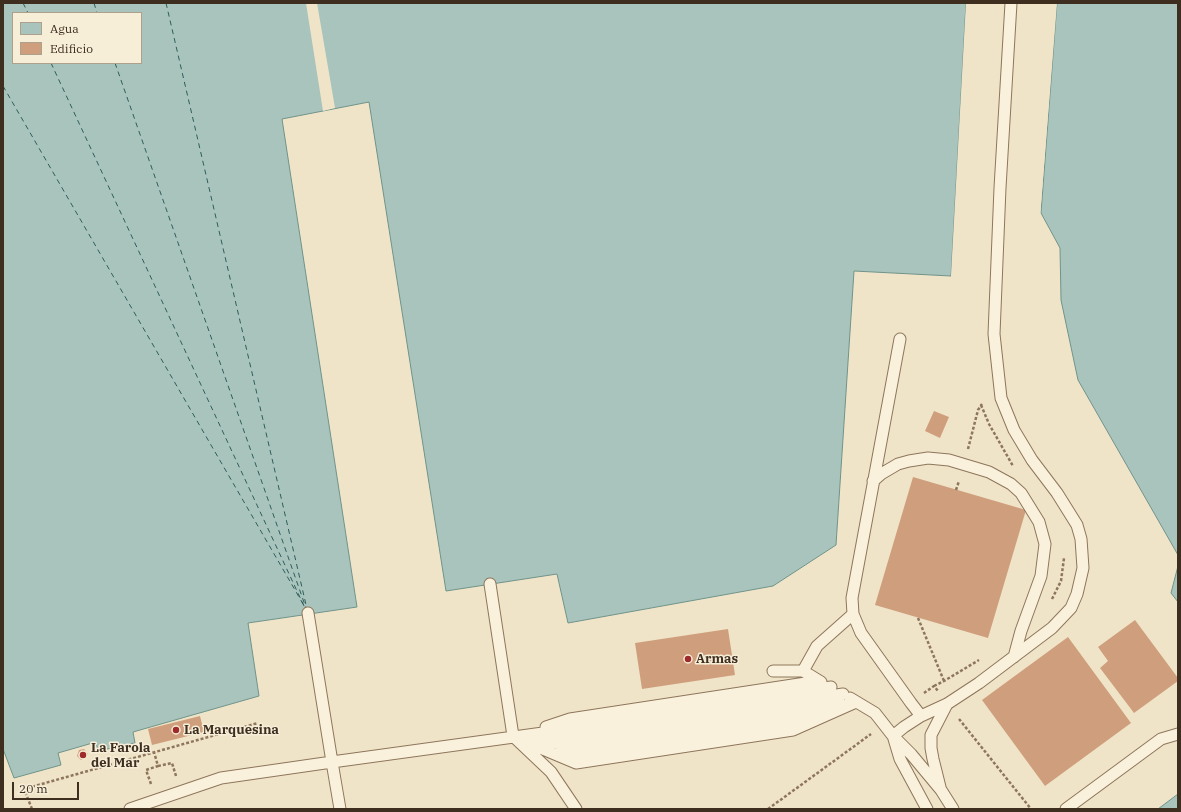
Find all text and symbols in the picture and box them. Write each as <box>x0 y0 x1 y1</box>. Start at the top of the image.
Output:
legend <box>12 12 142 64</box>
text: Agua <box>50 21 79 36</box>
text: Edificio <box>50 41 93 56</box>
place label: Armas <box>696 651 738 667</box>
marker: Armas <box>683 654 693 664</box>
place label: La Marquesina <box>184 722 279 738</box>
marker: La Marquesina <box>171 725 181 735</box>
place label: La Farola del Mar <box>91 740 150 771</box>
marker: La Farola del Mar <box>78 750 88 760</box>
scale bar <box>14 774 81 800</box>
text: 20 m <box>19 781 48 796</box>

